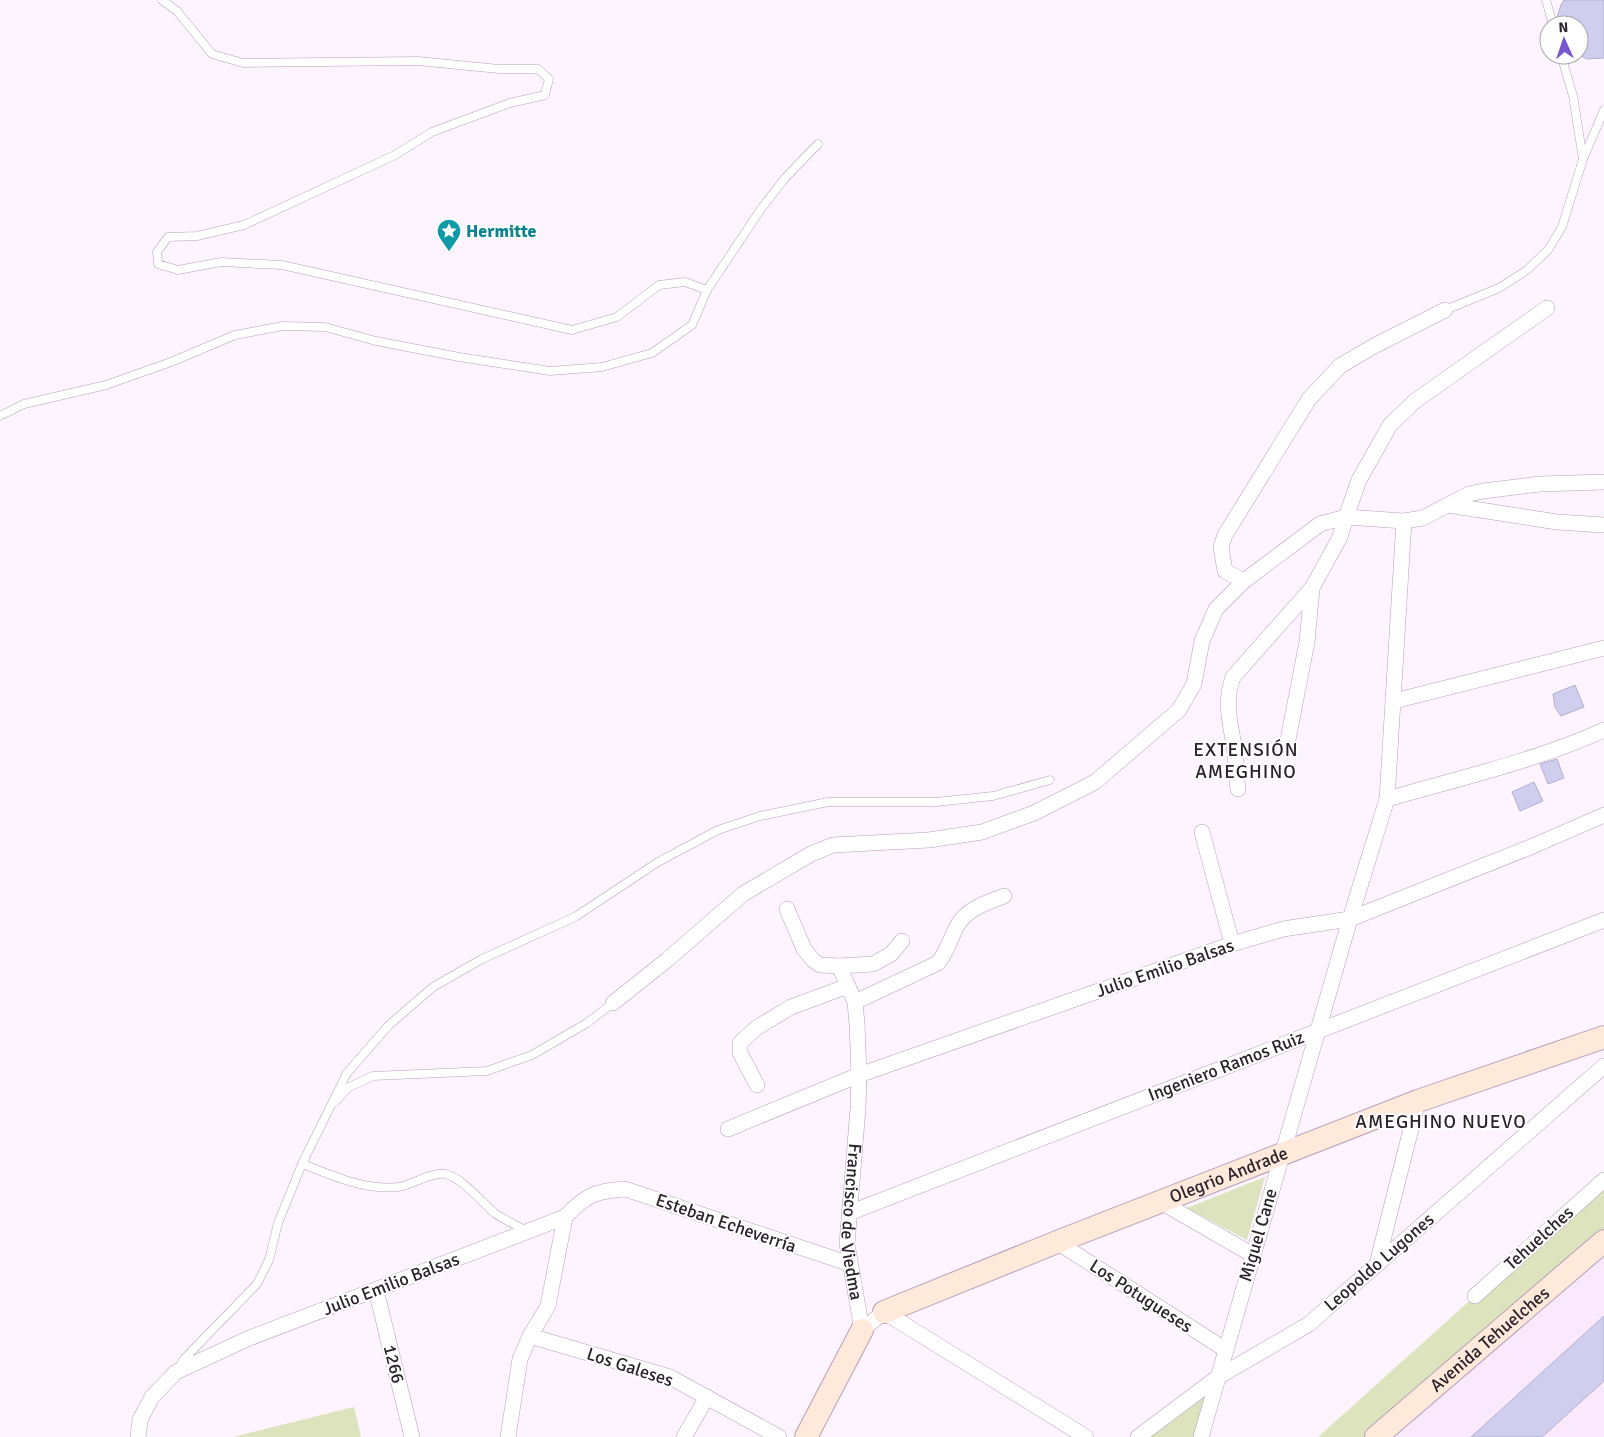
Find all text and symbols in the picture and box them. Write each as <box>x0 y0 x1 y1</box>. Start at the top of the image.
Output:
north arrow <box>1539 15 1589 65</box>
text: N <box>1558 19 1569 36</box>
place icon: Hermitte <box>436 218 462 252</box>
place label: Hermitte <box>466 220 537 242</box>
district label: EXTENSIÓN AMEGHINO <box>1193 738 1299 784</box>
street label: Julio Emilio Balsas <box>1093 934 1237 1002</box>
street label: Ingeniero Ramos Ruiz <box>1145 1026 1307 1106</box>
district label: AMEGHINO NUEVO <box>1355 1110 1527 1134</box>
street label: Olegrio Andrade <box>1166 1142 1291 1208</box>
street label: Francisco de Viedma <box>836 1143 868 1302</box>
street label: Miguel Cane <box>1234 1186 1282 1284</box>
street label: Esteban Echeverría <box>653 1189 799 1257</box>
street label: Tehuelches <box>1500 1201 1578 1275</box>
street label: Leopoldo Lugones <box>1319 1208 1439 1316</box>
street label: Julio Emilio Balsas <box>320 1248 462 1320</box>
street label: Los Potugueses <box>1085 1255 1197 1337</box>
street label: Avenida Tehuelches <box>1426 1282 1554 1397</box>
street label: 1266 <box>379 1342 409 1386</box>
street label: Los Galeses <box>584 1343 676 1391</box>

